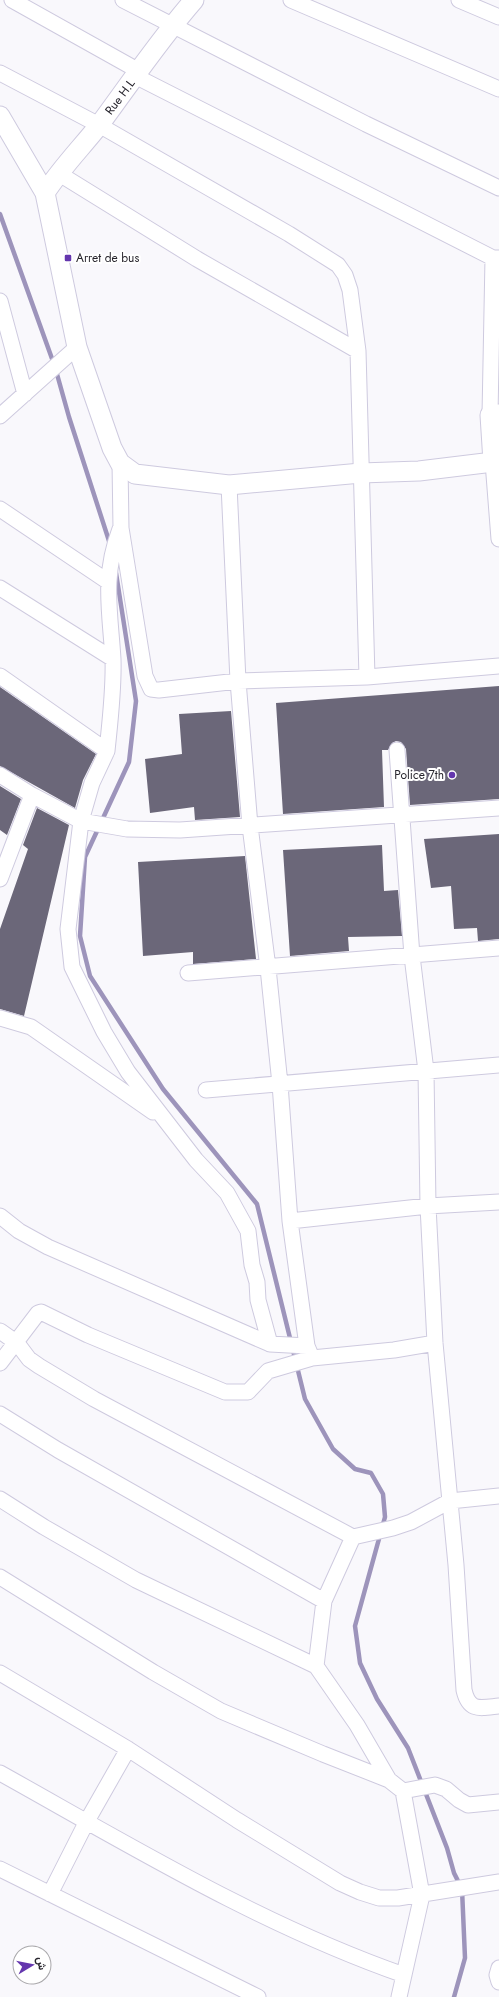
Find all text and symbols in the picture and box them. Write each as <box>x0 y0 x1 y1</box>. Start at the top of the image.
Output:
street label: Rue H.L <box>101 75 140 119</box>
place label: Arret de bus <box>76 249 139 267</box>
marker: Arret de bus <box>63 253 73 263</box>
place label: Police 7th <box>394 766 444 784</box>
marker: Police 7th <box>447 770 457 780</box>
north arrow <box>12 1945 52 1985</box>
text: ش <box>33 1955 51 1971</box>

